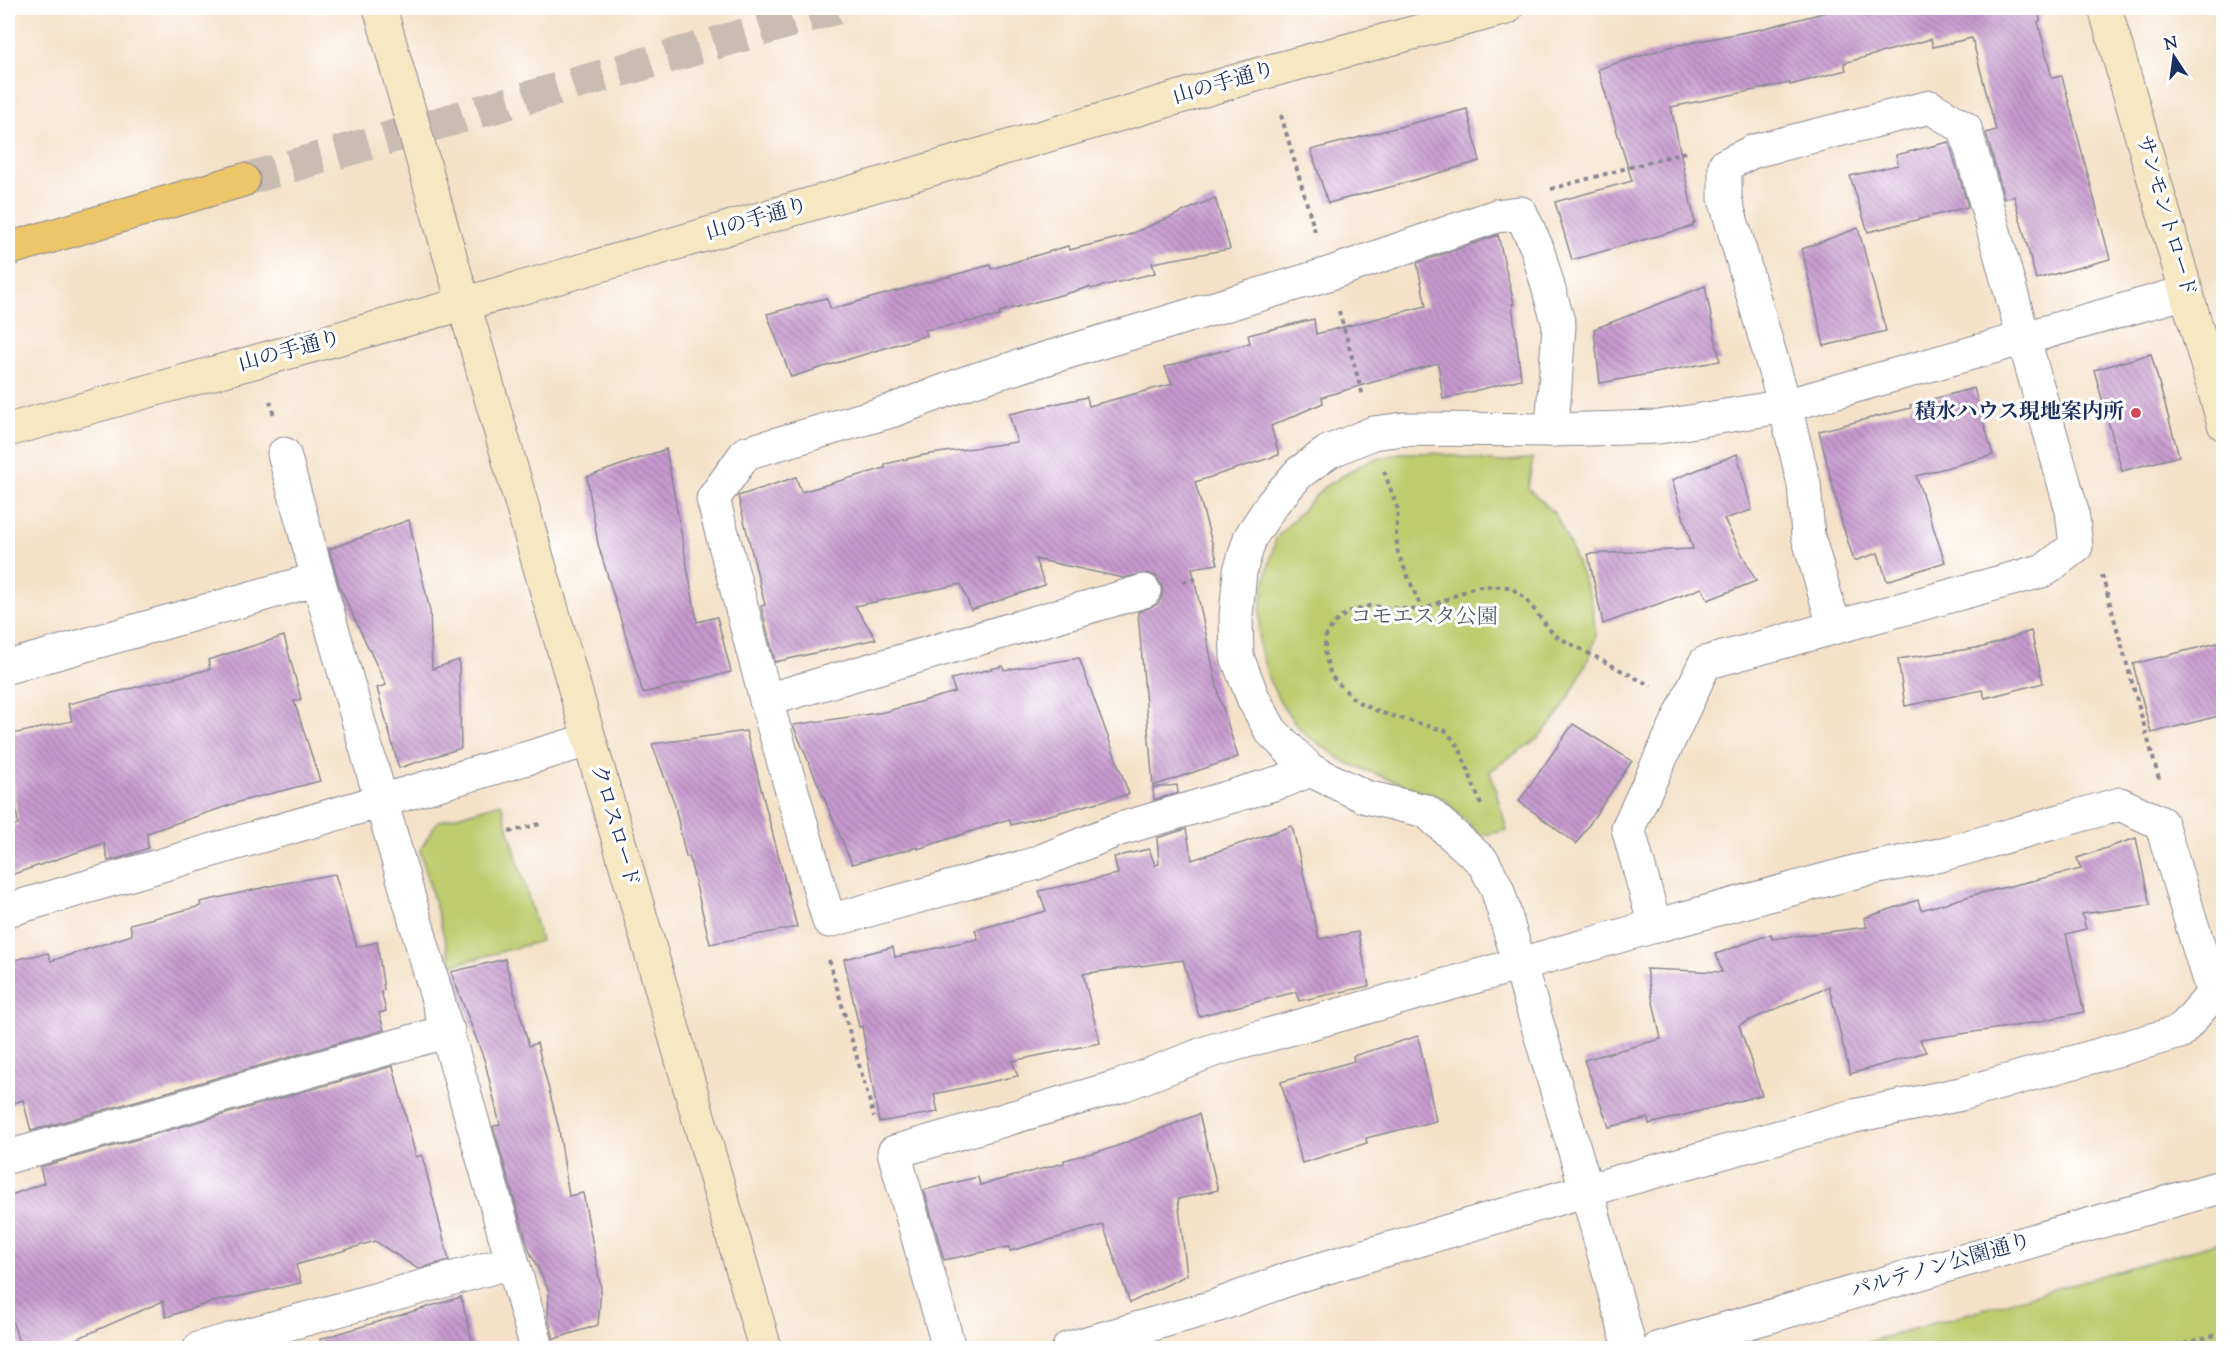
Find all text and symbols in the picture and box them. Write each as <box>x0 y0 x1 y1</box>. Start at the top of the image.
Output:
north arrow <box>2144 27 2204 87</box>
text: N <box>2162 32 2180 57</box>
street label: 山の手通り <box>1169 55 1279 113</box>
street label: サンモントロード <box>2128 132 2202 300</box>
street label: 山の手通り <box>702 191 812 249</box>
street label: 山の手通り <box>235 324 345 380</box>
place label: 積水ハウス現地案内所 <box>1915 398 2124 428</box>
marker: 積水ハウス現地案内所 <box>2129 406 2143 420</box>
park label: コモエスタ公園 <box>1351 603 1498 633</box>
street label: クロスロード <box>582 761 646 891</box>
street label: パルテノン公園通り <box>1847 1227 2035 1307</box>

